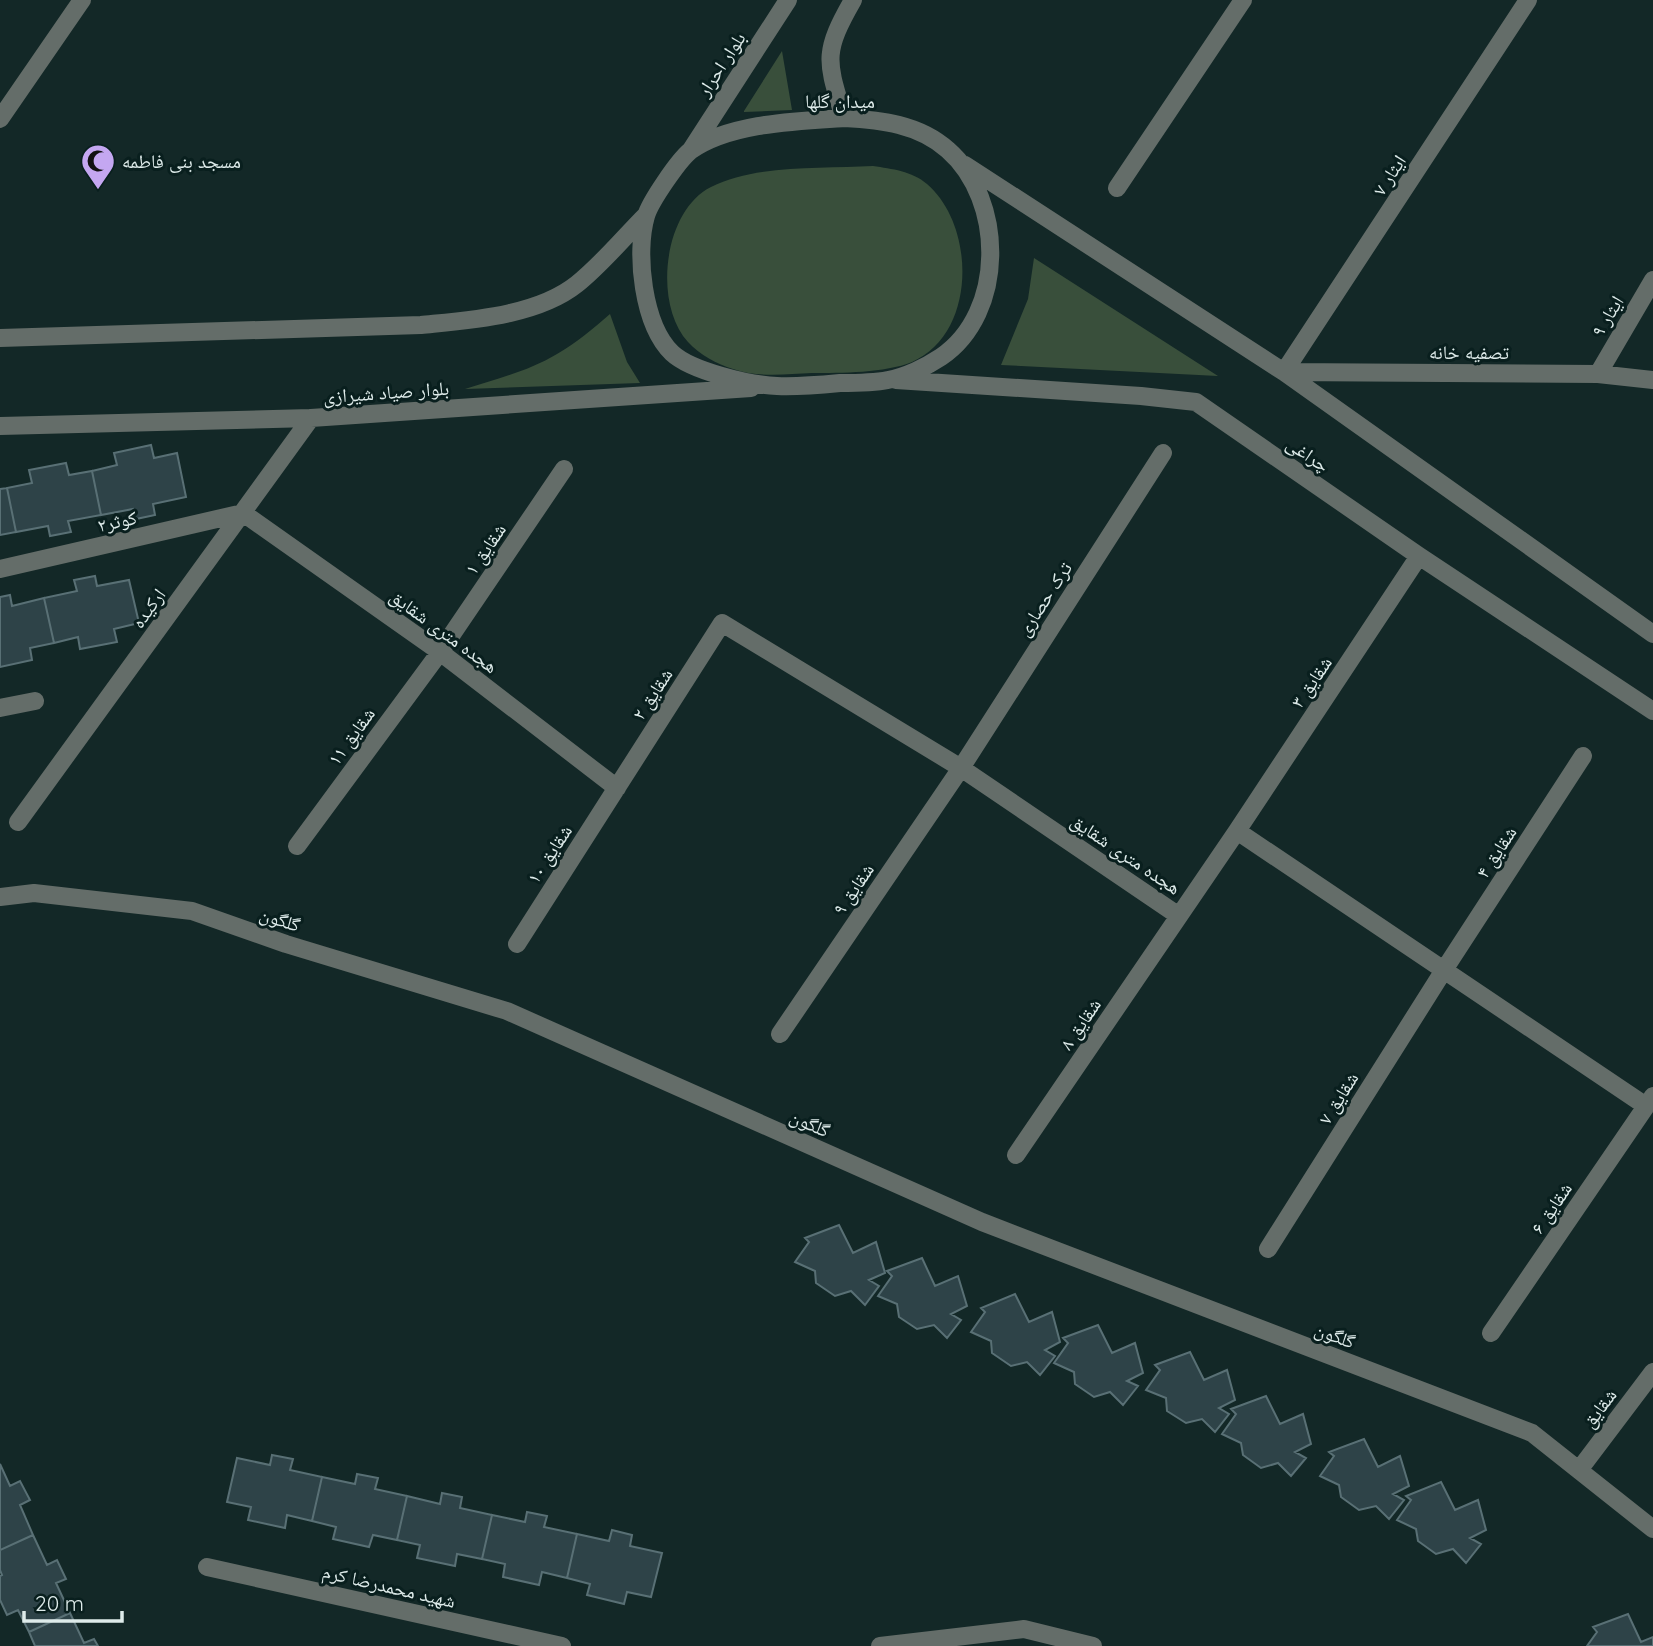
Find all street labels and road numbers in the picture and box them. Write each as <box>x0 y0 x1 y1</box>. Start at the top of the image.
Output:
street label: بلوار احرار <box>691 27 751 102</box>
street label: میدان گلها <box>805 89 875 113</box>
street label: ایثار ۷ <box>1367 150 1411 200</box>
street label: ایثار ۹ <box>1585 291 1629 341</box>
street label: تصفیه خانه <box>1429 340 1509 364</box>
street label: بلوار صیاد شیرازی <box>322 376 450 408</box>
street label: چراغی <box>1282 431 1334 477</box>
street label: کوثر۲ <box>95 505 139 537</box>
street label: شقایق ۱ <box>459 519 511 579</box>
street label: ترک حصاری <box>1011 557 1077 641</box>
street label: ارکیده <box>126 583 170 633</box>
street label: هجده متری شقایق <box>385 584 503 678</box>
street label: شقایق ۳ <box>1285 652 1337 712</box>
street label: ۲ شقایق <box>626 664 678 724</box>
street label: شقایق ۱۱ <box>322 702 380 770</box>
street label: هجده متری شقایق <box>1066 808 1186 900</box>
street label: شقایق ۱۰ <box>521 820 577 888</box>
street label: شقایق ۴ <box>1470 822 1522 882</box>
street label: شقایق ۹ <box>827 859 879 919</box>
street label: گلگون <box>257 901 303 937</box>
street label: شقایق ۸ <box>1054 994 1106 1054</box>
street label: شقایق ۷ <box>1313 1067 1363 1129</box>
street label: گلگون <box>786 1104 834 1142</box>
street label: شقایق ۶ <box>1525 1178 1577 1238</box>
street label: گلگون <box>1311 1316 1359 1354</box>
street label: شقایق <box>1576 1383 1622 1433</box>
street label: شهید محمدرضا کرم <box>320 1559 458 1615</box>

